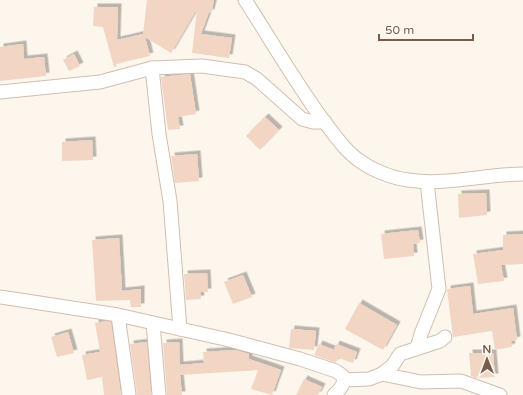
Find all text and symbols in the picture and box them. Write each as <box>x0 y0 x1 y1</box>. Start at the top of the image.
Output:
scale bar <box>379 16 473 42</box>
text: 50 m <box>385 23 414 37</box>
north arrow <box>467 339 507 379</box>
text: N <box>482 343 491 356</box>

